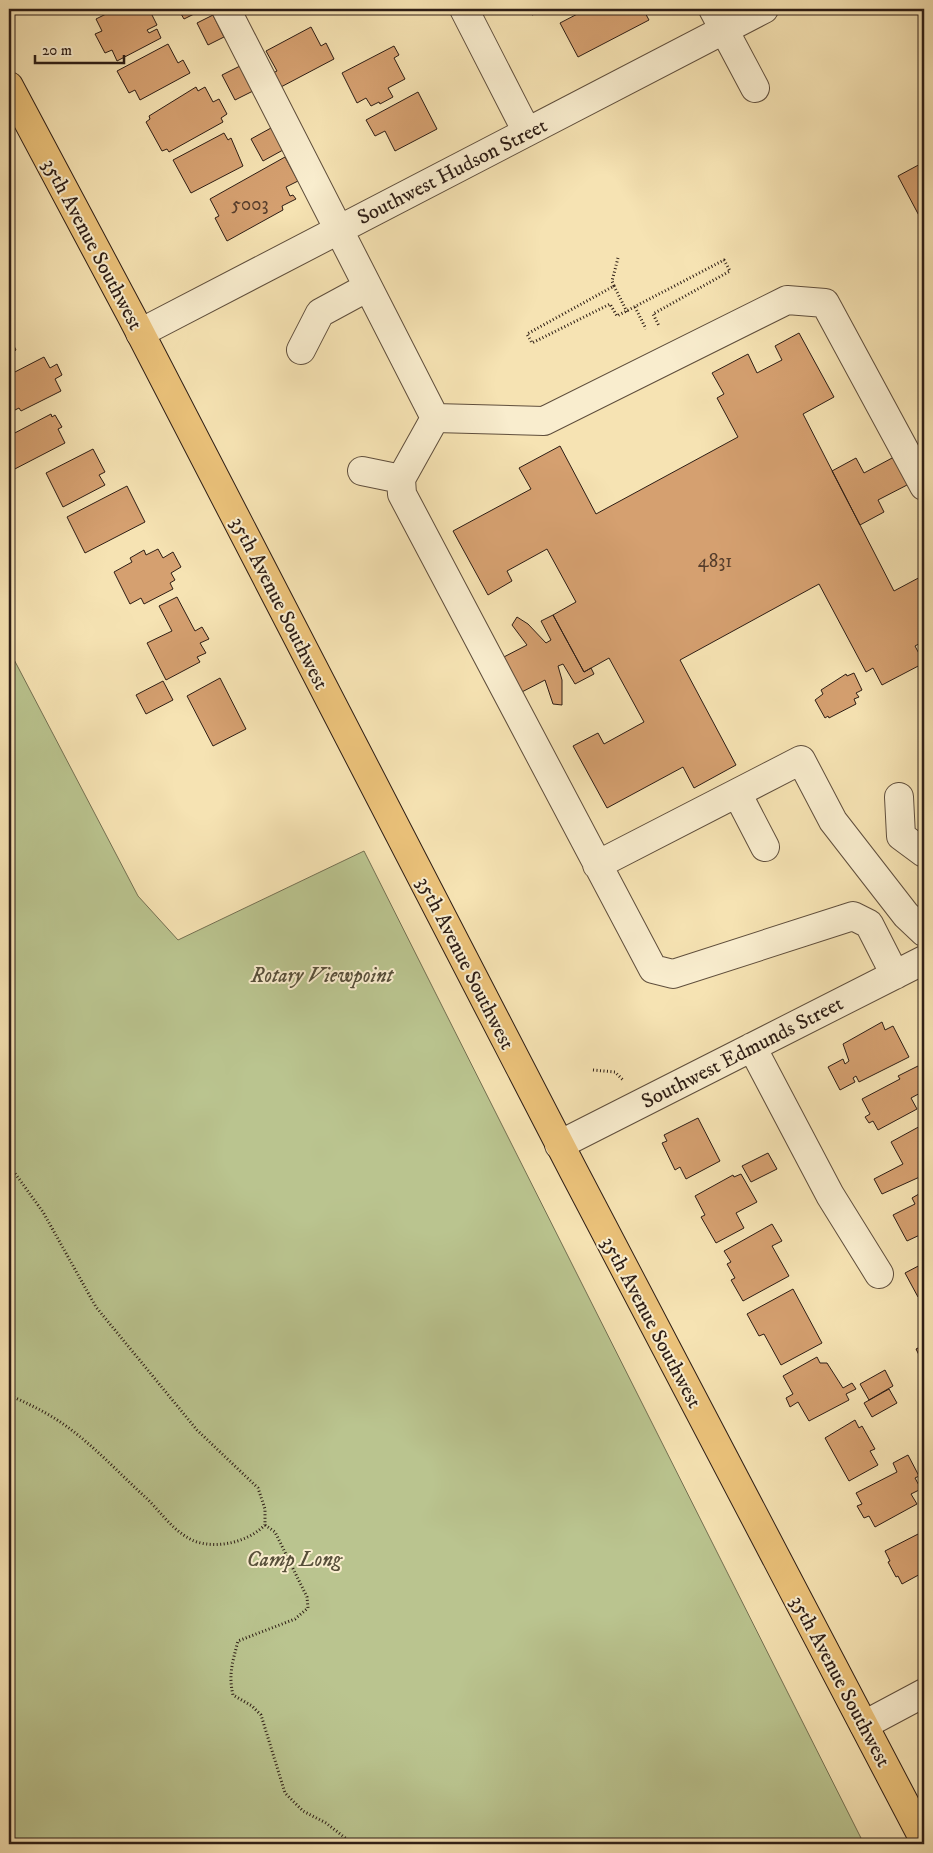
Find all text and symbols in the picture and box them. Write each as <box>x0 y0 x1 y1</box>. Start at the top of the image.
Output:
scale bar <box>35 32 124 64</box>
text: 20 m <box>42 41 72 60</box>
street label: Southwest Hudson Street <box>353 113 552 231</box>
street label: 35th Avenue Southwest <box>36 154 148 335</box>
house number: 5003 <box>232 193 268 216</box>
street label: 35th Avenue Southwest <box>224 513 334 694</box>
house number: 4831 <box>698 550 732 573</box>
street label: 35th Avenue Southwest <box>410 873 520 1054</box>
park label: Rotary Viewpoint <box>250 963 395 989</box>
street label: Southwest Edmunds Street <box>637 991 848 1115</box>
street label: 35th Avenue Southwest <box>595 1232 707 1413</box>
park label: Camp Long <box>247 1547 343 1573</box>
street label: 35th Avenue Southwest <box>784 1591 896 1772</box>

